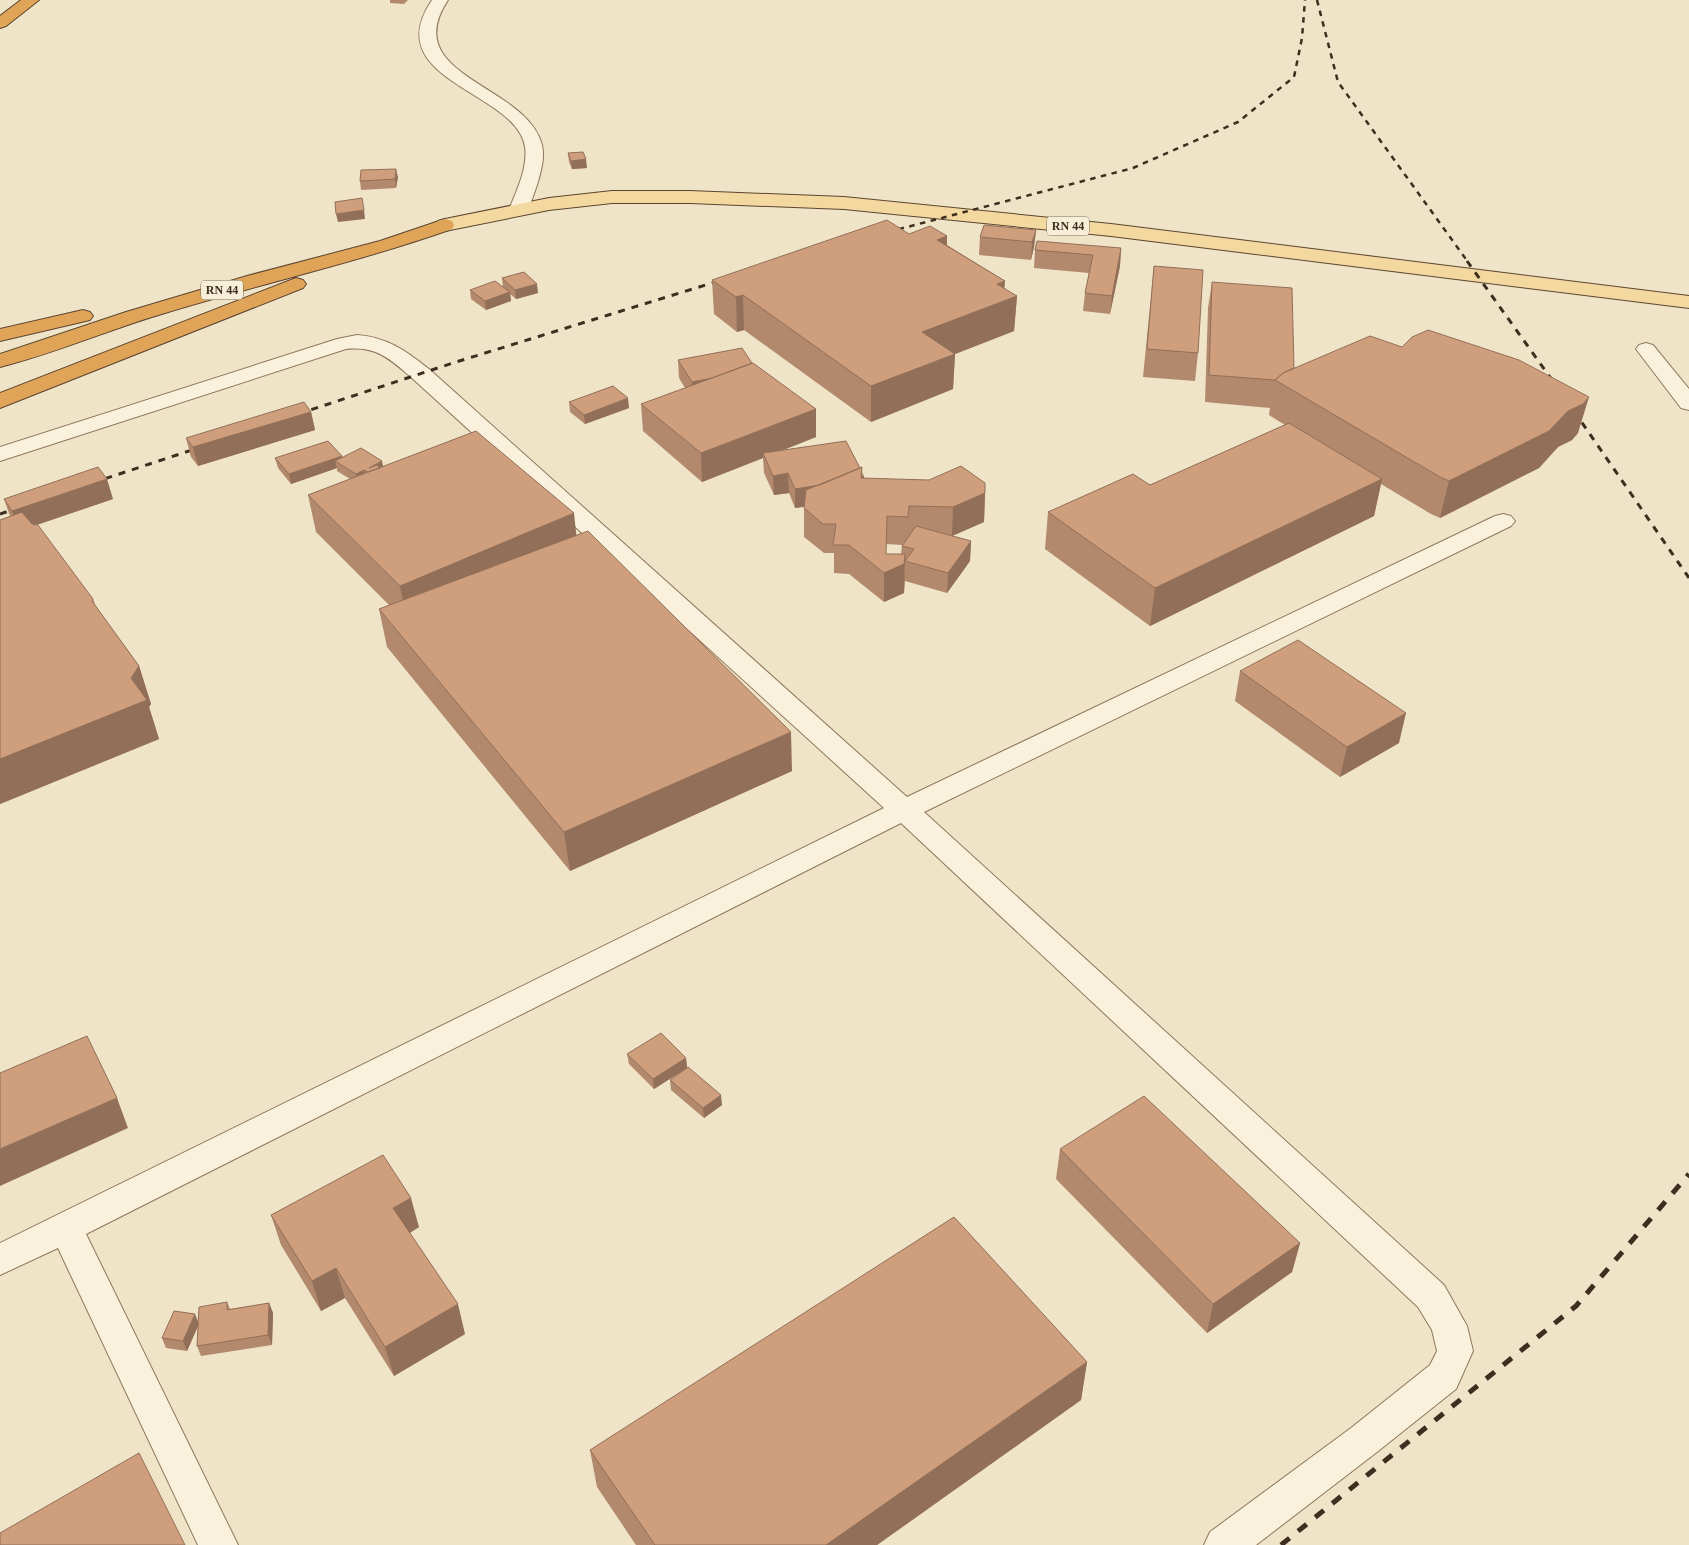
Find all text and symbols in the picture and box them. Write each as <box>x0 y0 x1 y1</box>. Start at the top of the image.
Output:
road number: RN 44 <box>1047 217 1089 236</box>
road number: RN 44 <box>201 280 243 300</box>

